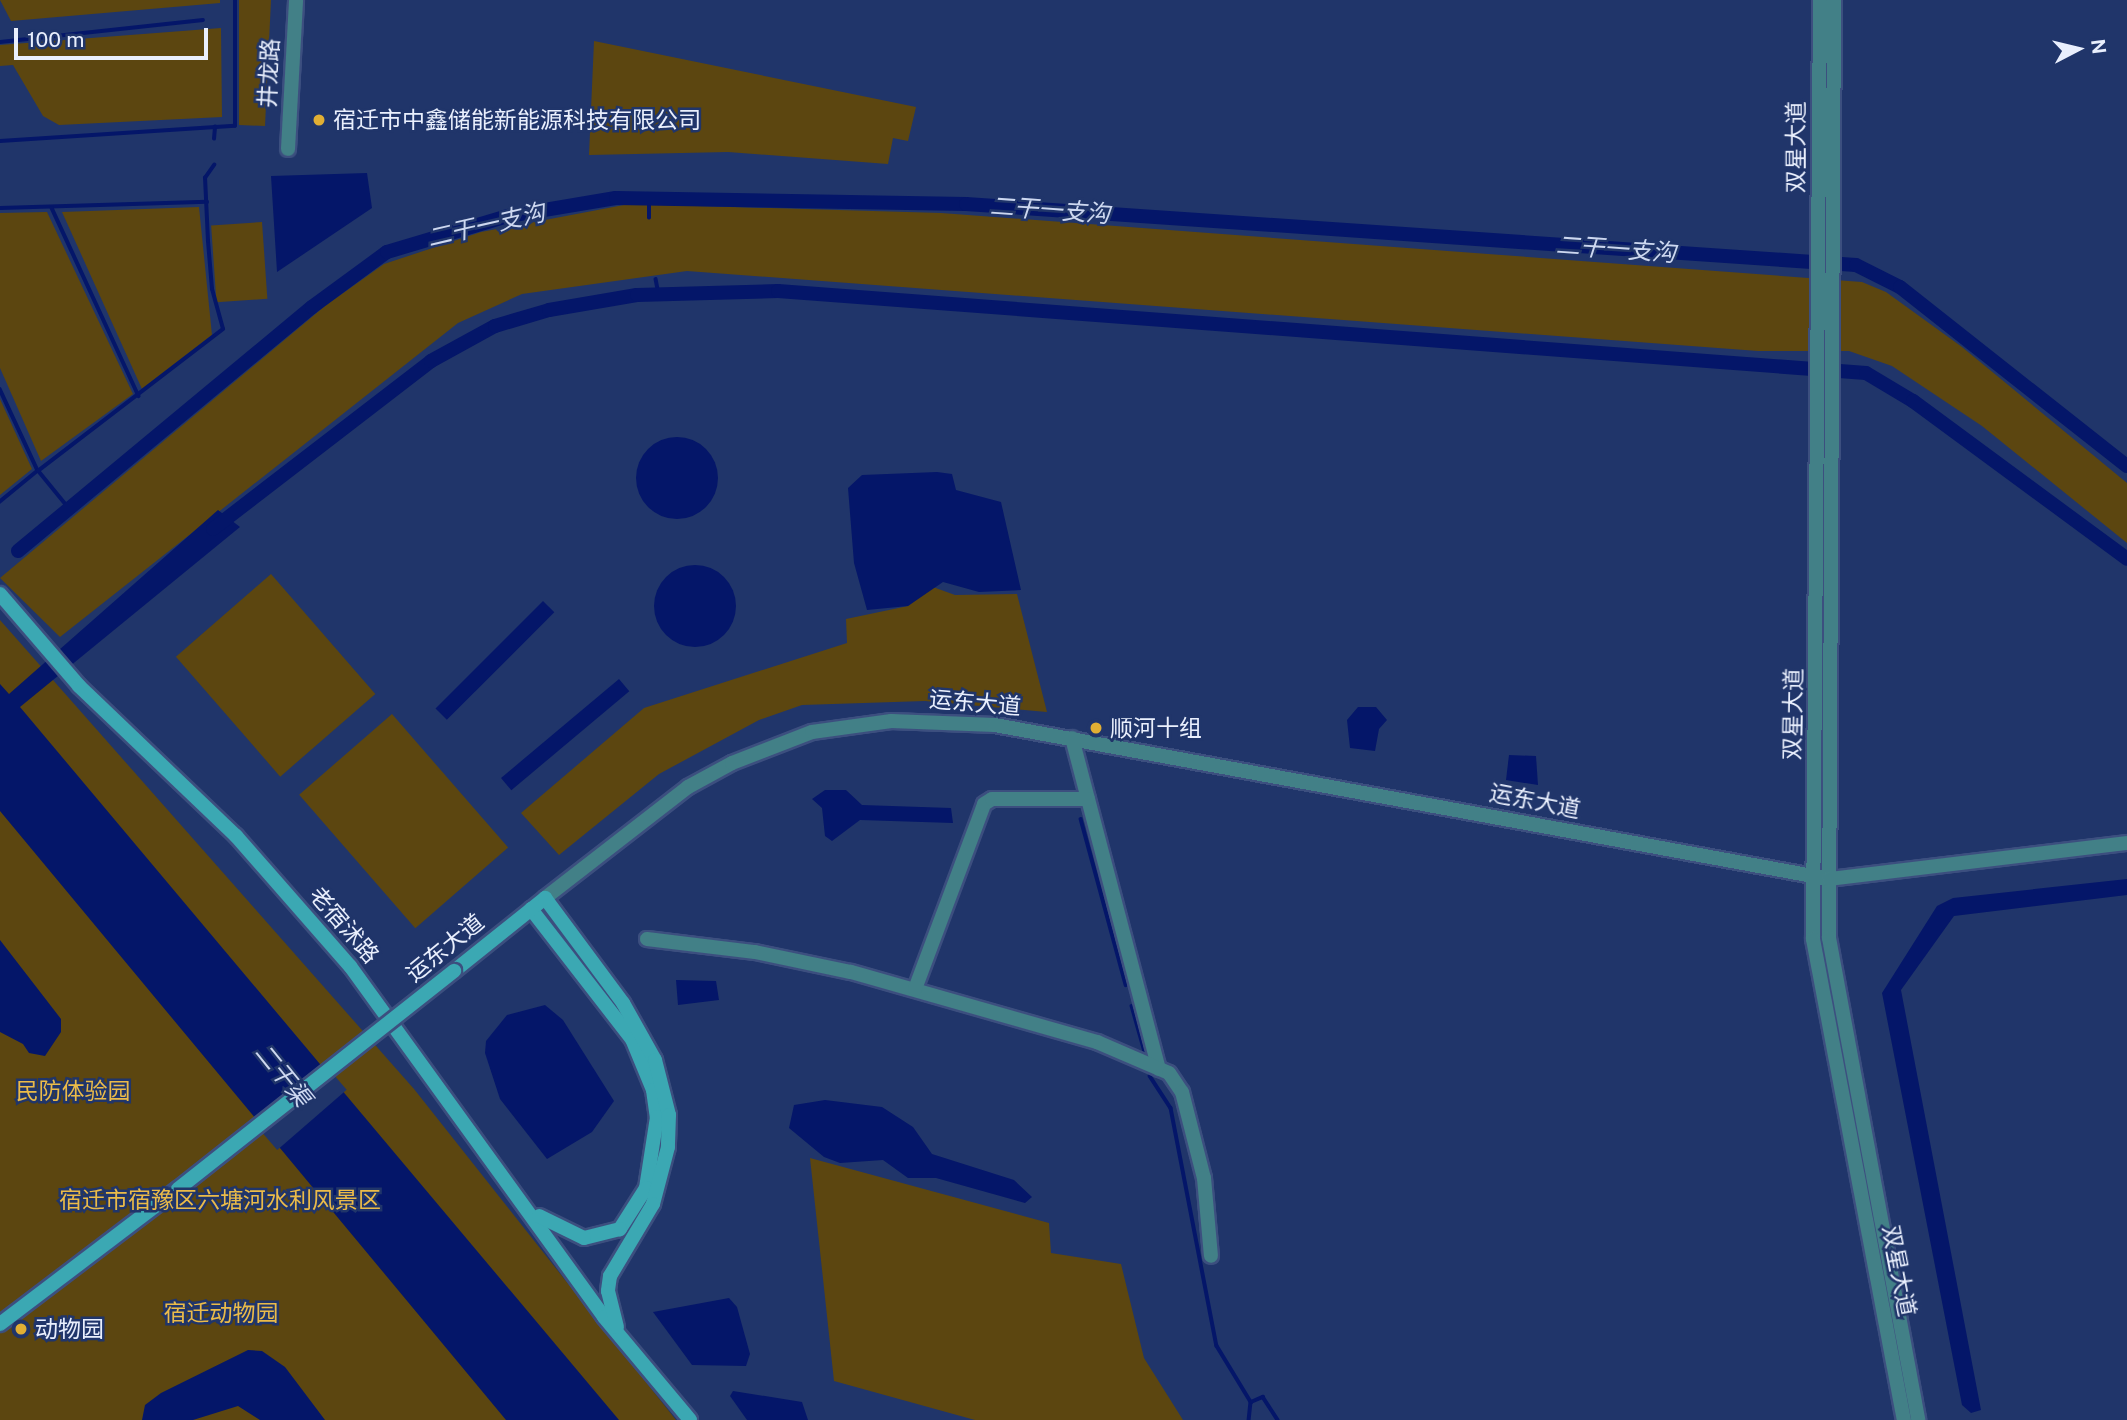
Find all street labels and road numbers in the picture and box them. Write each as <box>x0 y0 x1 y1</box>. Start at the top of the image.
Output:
street label: 井龙路 <box>253 38 285 108</box>
street label: 双星大道 <box>1782 101 1810 193</box>
street label: 双星大道 <box>1778 668 1808 760</box>
street label: 运东大道 <box>928 685 1022 721</box>
street label: 运东大道 <box>1487 779 1583 823</box>
street label: 老宿沭路 <box>303 881 385 969</box>
street label: 运东大道 <box>401 908 489 988</box>
street label: 双星大道 <box>1877 1223 1921 1319</box>

